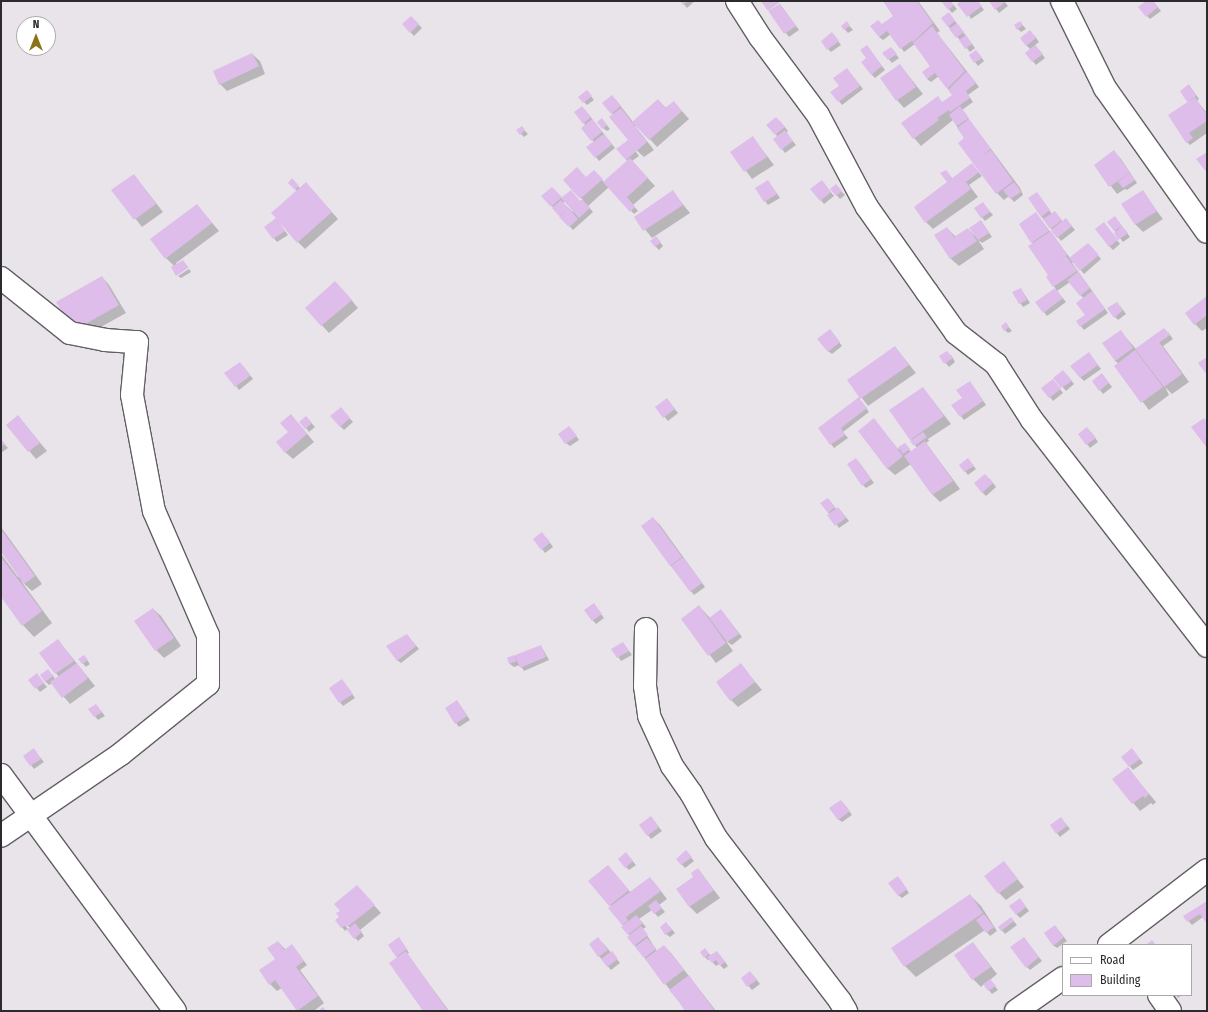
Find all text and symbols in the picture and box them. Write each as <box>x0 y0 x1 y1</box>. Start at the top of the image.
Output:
north arrow <box>16 16 56 56</box>
text: N <box>33 18 39 31</box>
legend <box>1062 944 1192 996</box>
text: Road <box>1100 953 1125 967</box>
text: Building <box>1100 973 1140 987</box>

